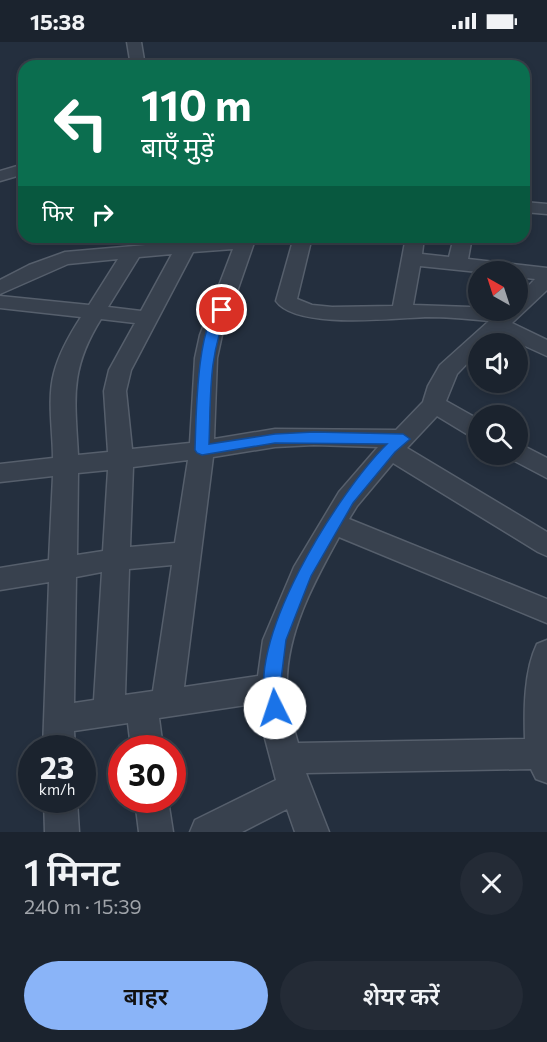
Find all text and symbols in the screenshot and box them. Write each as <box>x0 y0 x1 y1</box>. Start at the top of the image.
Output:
text: 15:38 <box>30 8 85 35</box>
text: 110 m <box>141 78 252 130</box>
icon: left <box>42 84 120 162</box>
text: बाएँ मुड़ें <box>141 130 214 163</box>
icon: right <box>86 198 119 231</box>
text: फिर <box>42 199 74 226</box>
north arrow <box>468 261 528 321</box>
map controls <box>468 261 528 465</box>
pin <box>196 284 247 335</box>
icon: arrive <box>205 293 238 326</box>
button: sound <box>468 333 528 393</box>
button: search <box>468 405 528 465</box>
position arrow <box>243 676 307 740</box>
speed limit sign: 30 <box>108 735 186 813</box>
text: 23 <box>40 748 74 785</box>
text: km/h <box>39 780 75 798</box>
text: 1 मिनट <box>24 849 120 893</box>
button: close <box>460 852 523 915</box>
text: 240 m · 15:39 <box>24 894 142 918</box>
button: बाहर <box>24 961 268 1030</box>
button: शेयर करें <box>280 961 523 1030</box>

